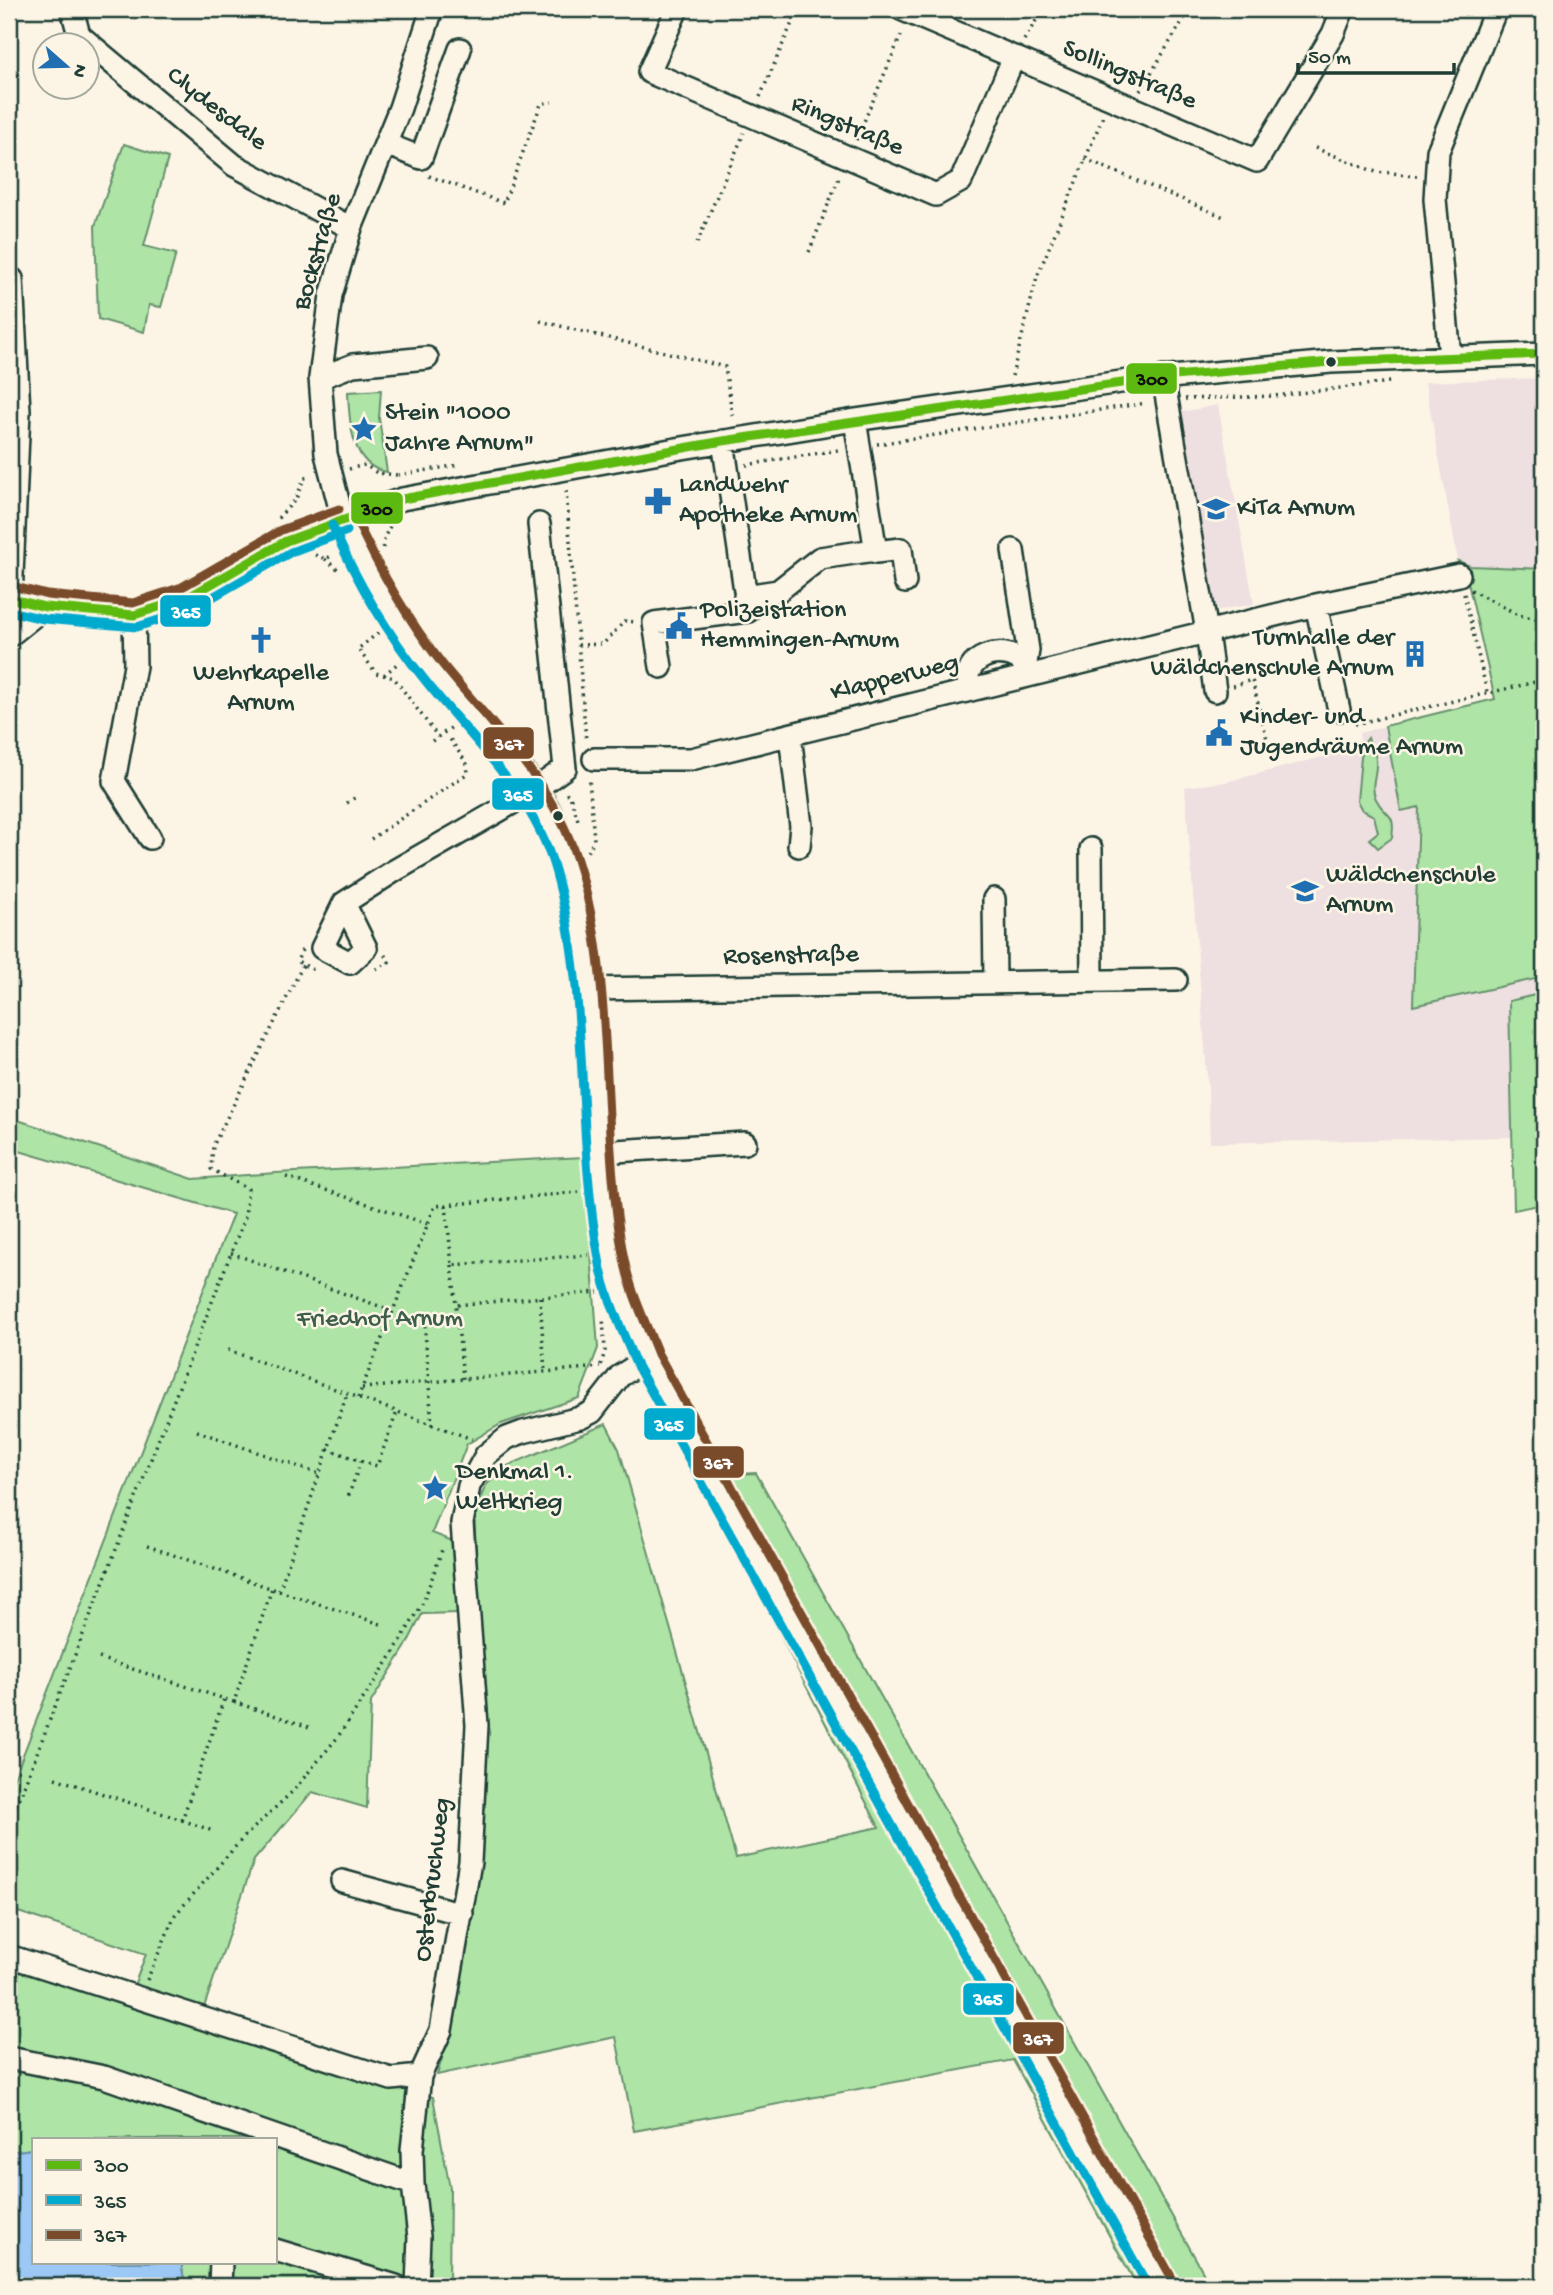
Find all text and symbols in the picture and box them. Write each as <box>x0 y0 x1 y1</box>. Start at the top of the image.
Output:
north arrow <box>32 32 102 102</box>
scale bar <box>1298 32 1453 76</box>
street label: Sollingstraße <box>1057 34 1201 118</box>
text: 50 m <box>1308 47 1351 72</box>
text: N <box>66 61 92 80</box>
street label: Clydesdale <box>159 61 273 159</box>
street label: Ringstraße <box>786 89 909 165</box>
street label: Bockstraße <box>287 189 351 315</box>
unlabelled marker <box>1324 355 1338 369</box>
line badge: 300 <box>1125 362 1178 395</box>
text: 300 <box>1135 370 1168 393</box>
place label: Stein "1000 Jahre Arnum" <box>385 399 534 460</box>
place icon: Stein "1000 Jahre Arnum" <box>349 414 379 444</box>
place label: Landwehr Apotheke Arnum <box>679 471 857 532</box>
pharmacy icon: Landwehr Apotheke Arnum <box>643 486 673 516</box>
line badge: 300 <box>350 491 404 525</box>
school or university icon: KiTa Arnum <box>1201 494 1231 524</box>
place label: KiTa Arnum <box>1237 494 1355 525</box>
text: 300 <box>360 500 393 523</box>
line badge: 365 <box>159 594 212 628</box>
place label: Polizeistation Hemmingen-Arnum <box>699 596 899 657</box>
text: 365 <box>170 603 201 626</box>
public building icon: Polizeistation Hemmingen-Arnum <box>664 611 694 641</box>
place label: Turnhalle der Wäldchenschule Arnum <box>1151 624 1397 685</box>
church icon: Wehrkapelle Arnum <box>246 625 276 655</box>
building icon: Turnhalle der Wäldchenschule Arnum <box>1400 639 1430 669</box>
street label: Klapperweg <box>828 648 962 710</box>
place label: Wehrkapelle Arnum <box>193 659 329 720</box>
place label: Kinder- und Jugendräume Arnum <box>1240 703 1463 764</box>
public building icon: Kinder- und Jugendräume Arnum <box>1204 718 1234 748</box>
line badge: 367 <box>482 726 535 760</box>
text: 367 <box>493 735 525 758</box>
line badge: 365 <box>491 777 545 811</box>
text: 365 <box>502 786 533 809</box>
unlabelled marker <box>551 809 565 823</box>
place label: Wäldchenschule Arnum <box>1326 861 1496 922</box>
school or university icon: Wäldchenschule Arnum <box>1290 876 1320 906</box>
street label: Rosenstraße <box>723 940 860 974</box>
park label: Friedhof Arnum <box>296 1305 463 1336</box>
line badge: 365 <box>643 1407 696 1441</box>
text: 365 <box>653 1416 684 1439</box>
line badge: 367 <box>692 1445 745 1479</box>
text: 367 <box>702 1454 734 1477</box>
place label: Denkmal 1. Weltkrieg <box>454 1458 574 1519</box>
place icon: Denkmal 1. Weltkrieg <box>420 1473 450 1503</box>
street label: Osterbruchweg <box>409 1796 459 1964</box>
line badge: 365 <box>962 1982 1015 2016</box>
text: 365 <box>972 1990 1003 2013</box>
line badge: 367 <box>1012 2021 1065 2055</box>
text: 367 <box>1022 2030 1054 2053</box>
legend <box>32 2138 276 2264</box>
text: 300 <box>93 2156 129 2181</box>
text: 365 <box>93 2192 127 2217</box>
text: 367 <box>93 2226 128 2251</box>

